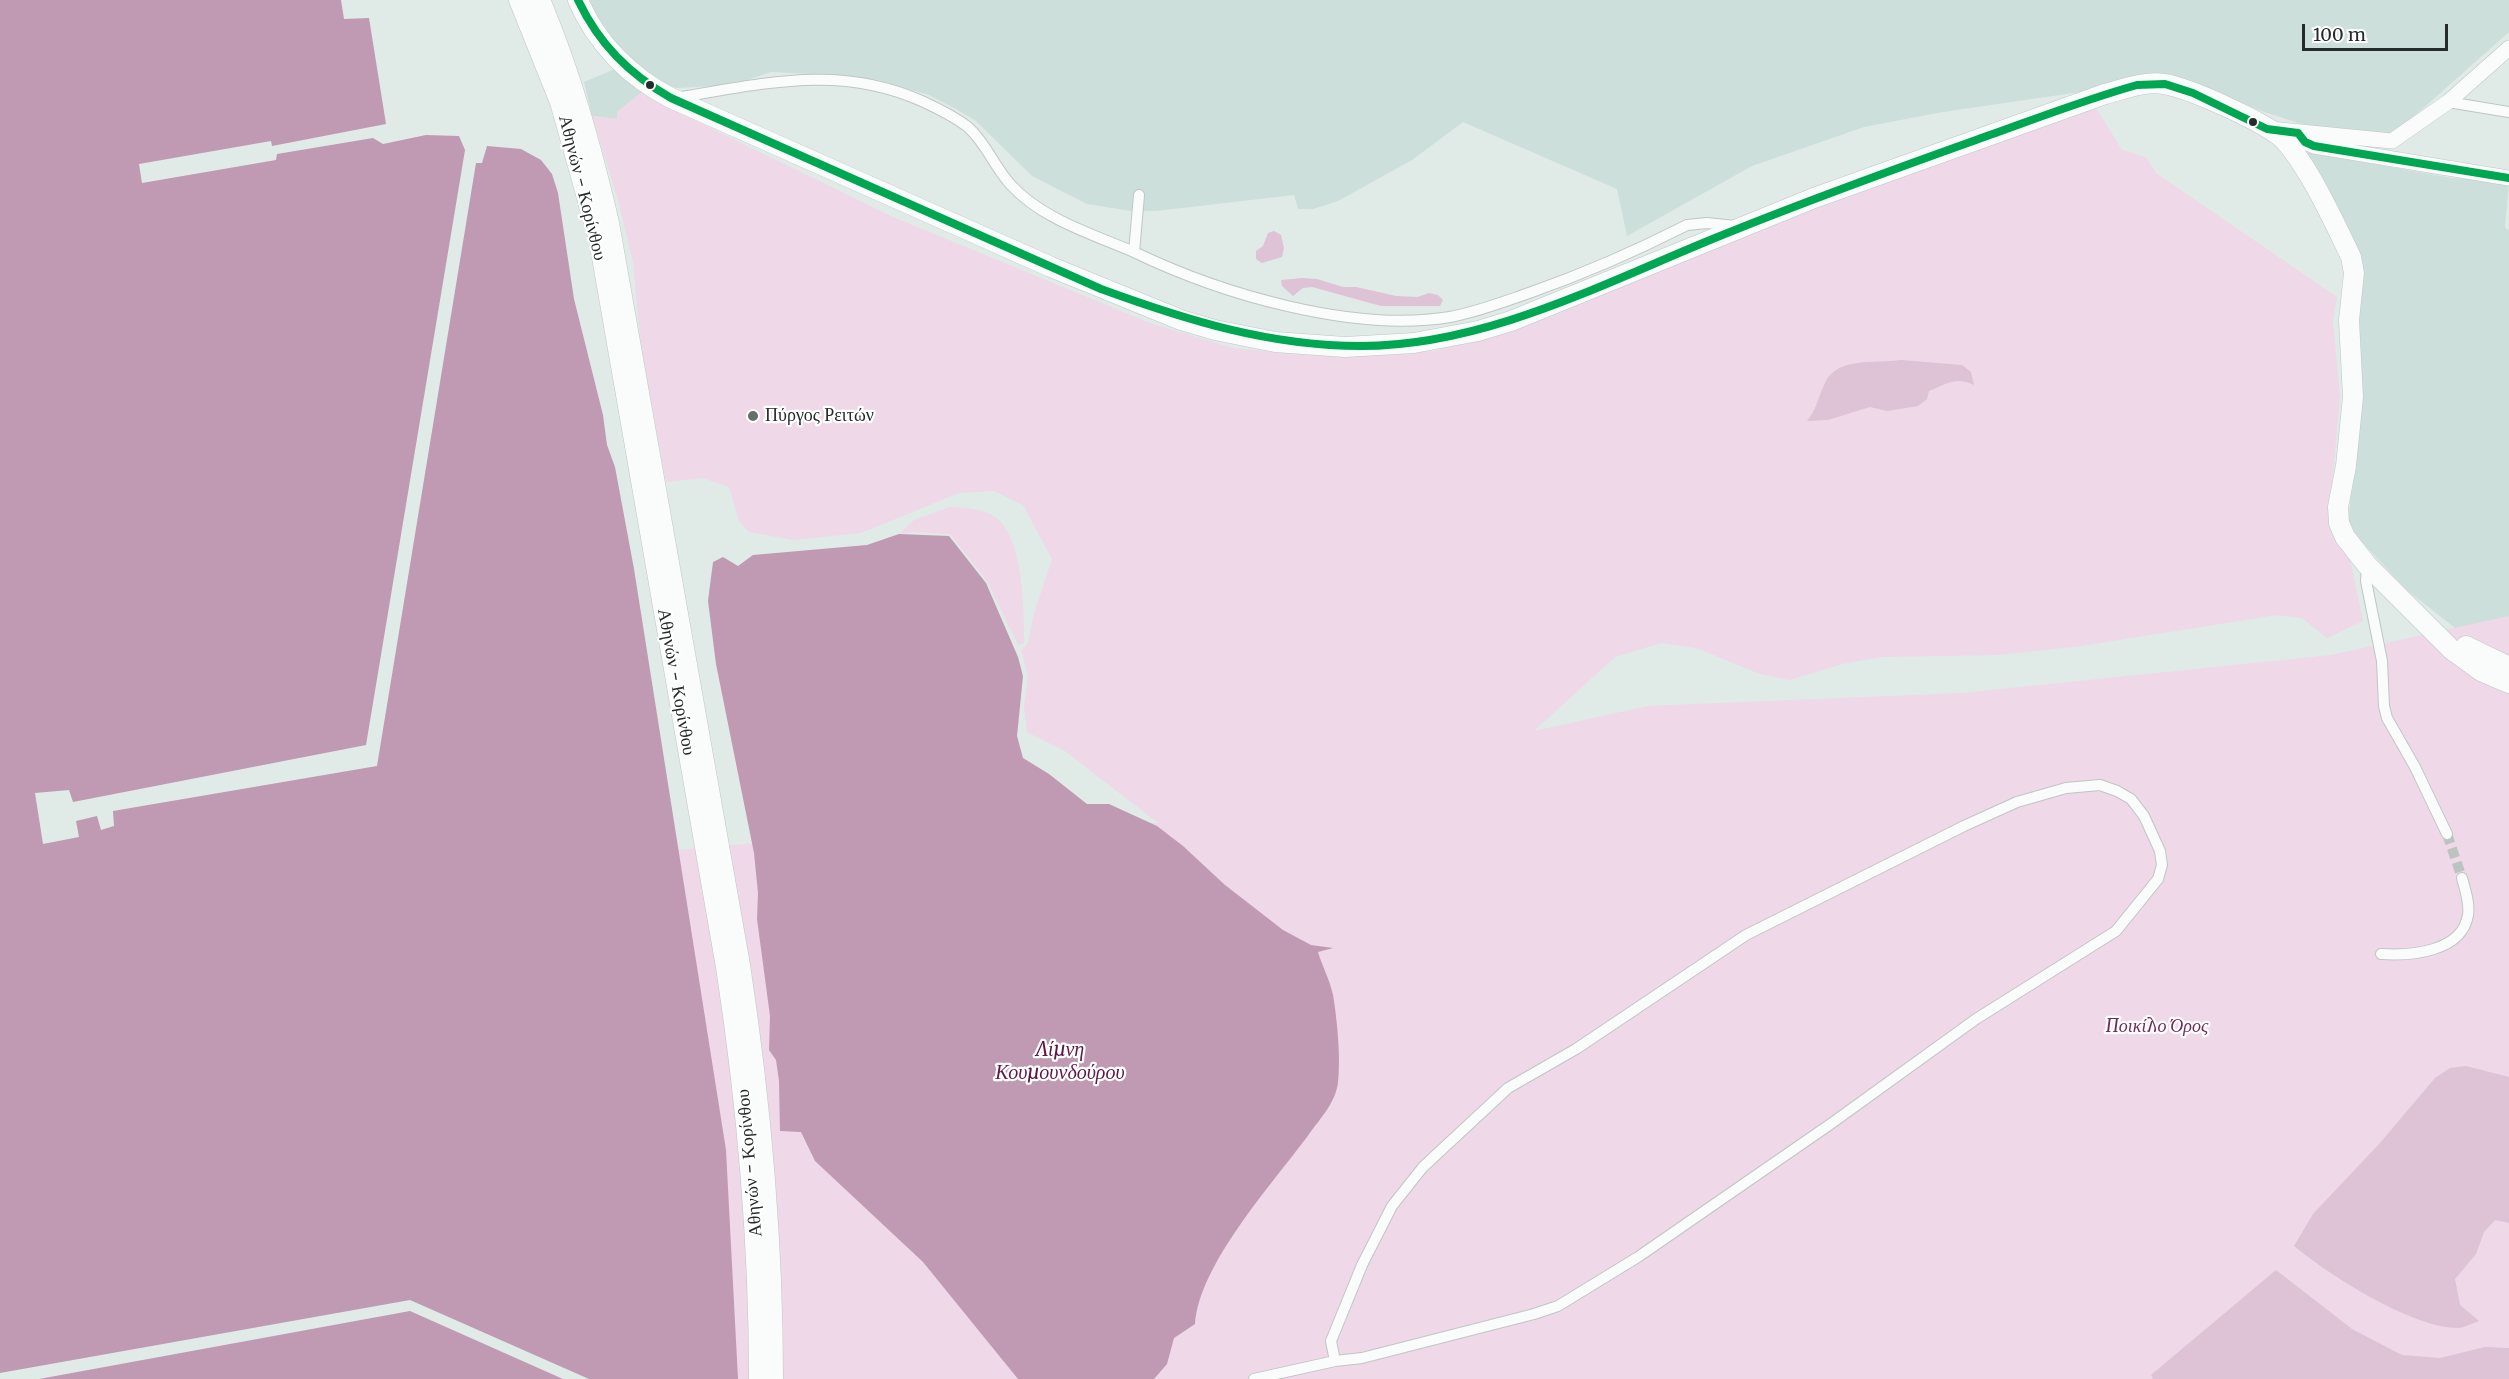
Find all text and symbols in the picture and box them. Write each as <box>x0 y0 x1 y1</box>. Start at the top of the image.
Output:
scale bar <box>2305 12 2450 50</box>
text: 100 m <box>2313 23 2366 46</box>
unlabelled marker <box>644 79 656 91</box>
street label: Αθηνών - Κορίνθου <box>554 113 610 263</box>
unlabelled marker <box>2247 116 2259 128</box>
place label: Πύργος Ρειτών <box>765 405 874 427</box>
marker: Πύργος Ρειτών <box>746 409 760 423</box>
street label: Αθηνών - Κορίνθου <box>652 607 700 757</box>
park label: Ποικίλο Όρος <box>2106 1016 2208 1038</box>
water label: Λίμνη Κουμουνδούρου <box>995 1038 1125 1085</box>
street label: Αθηνών - Κορίνθου <box>733 1088 767 1238</box>

